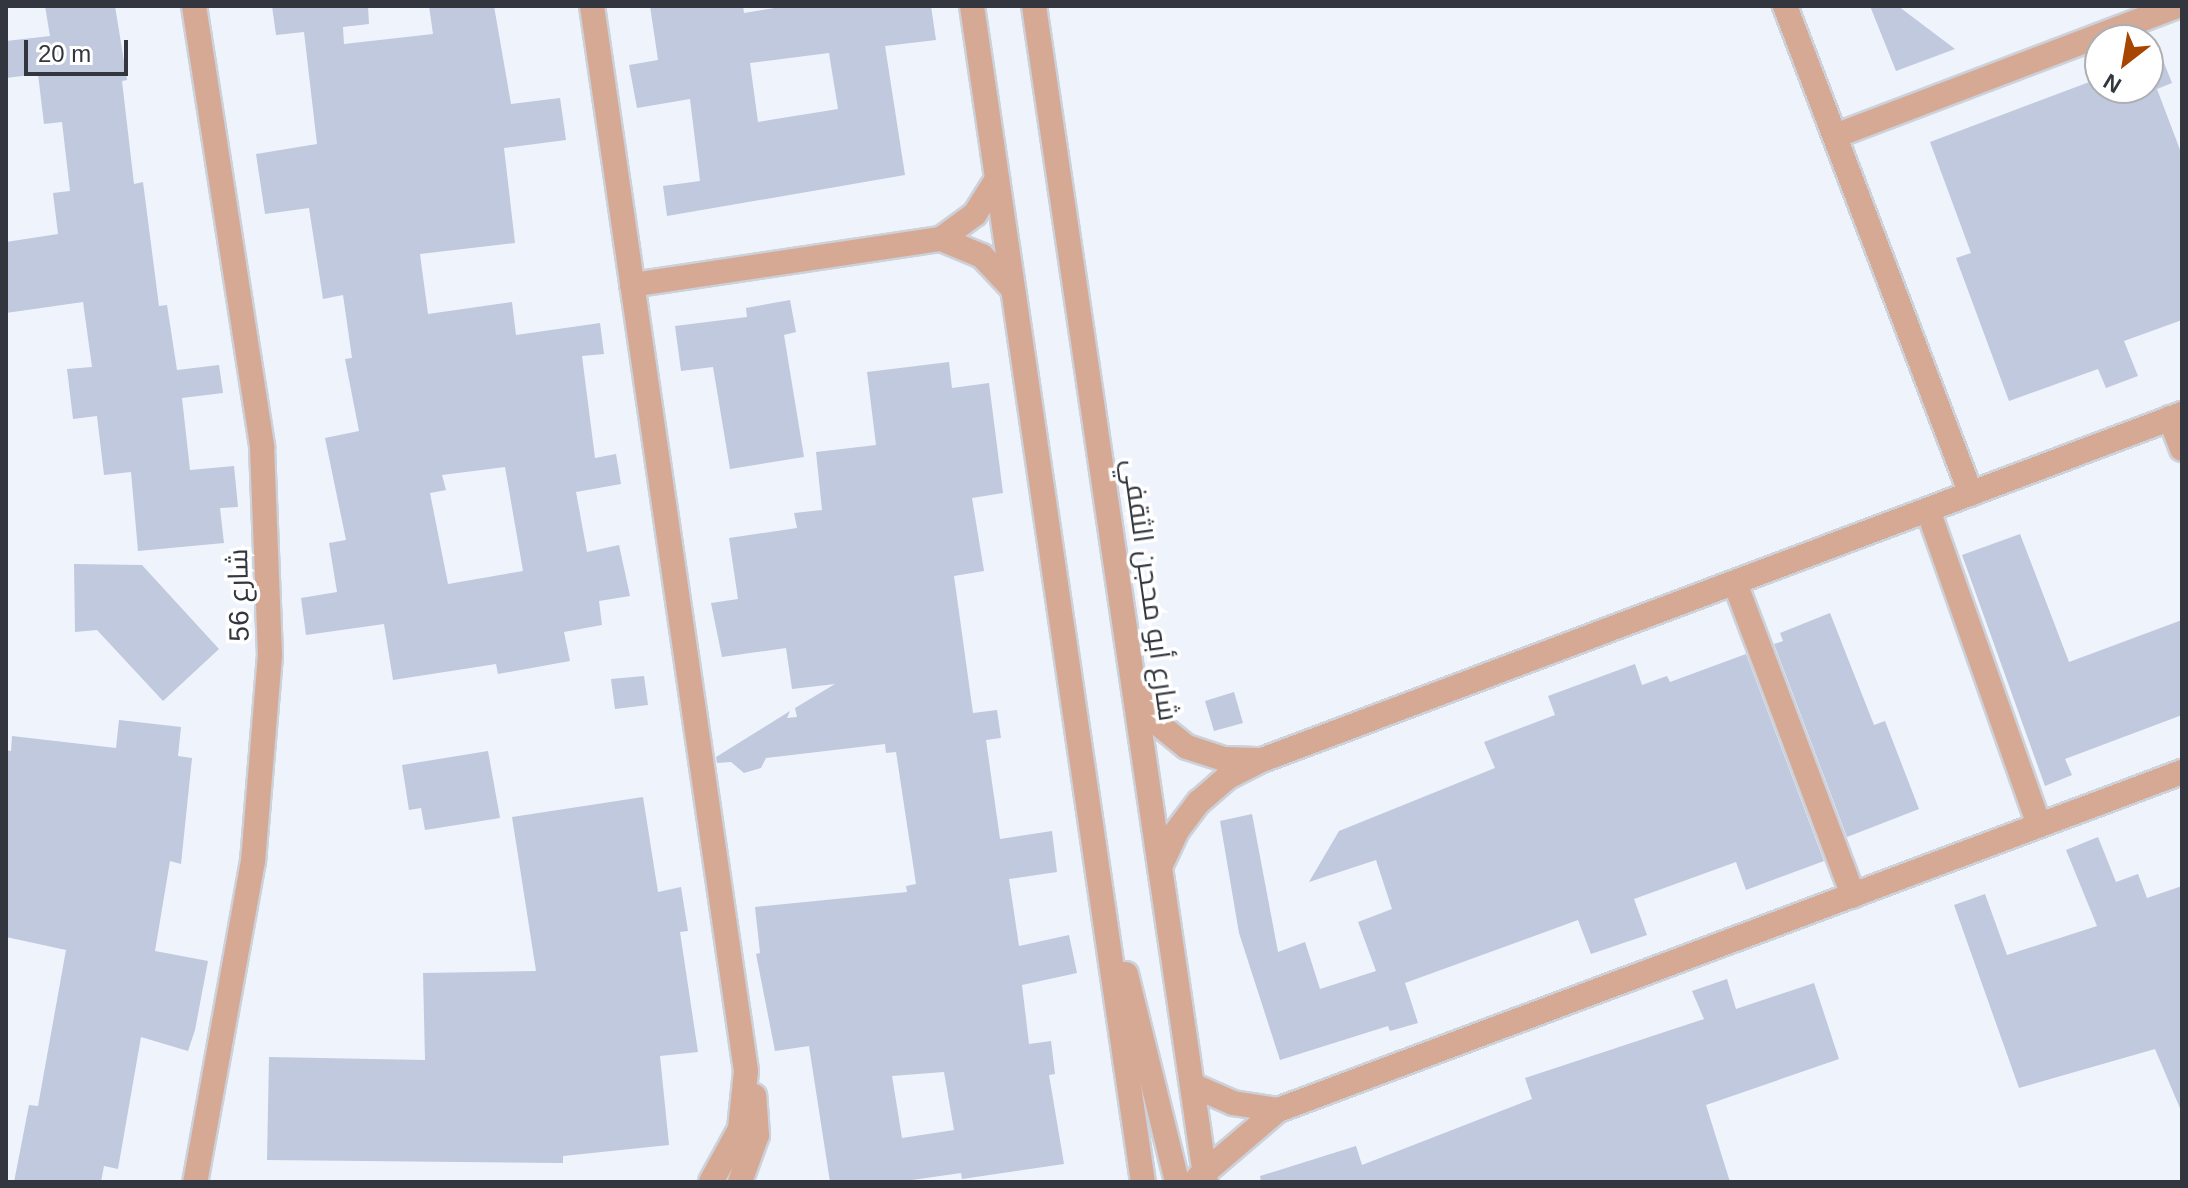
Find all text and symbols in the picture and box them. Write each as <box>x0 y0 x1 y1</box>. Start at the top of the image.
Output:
scale bar <box>28 24 132 74</box>
north arrow <box>2084 24 2164 104</box>
text: 20 m <box>38 40 91 67</box>
text: N <box>2099 68 2126 98</box>
street label: شارع أبو محجن الثقفي <box>1115 457 1185 723</box>
street label: شارع 56 <box>221 548 257 642</box>

